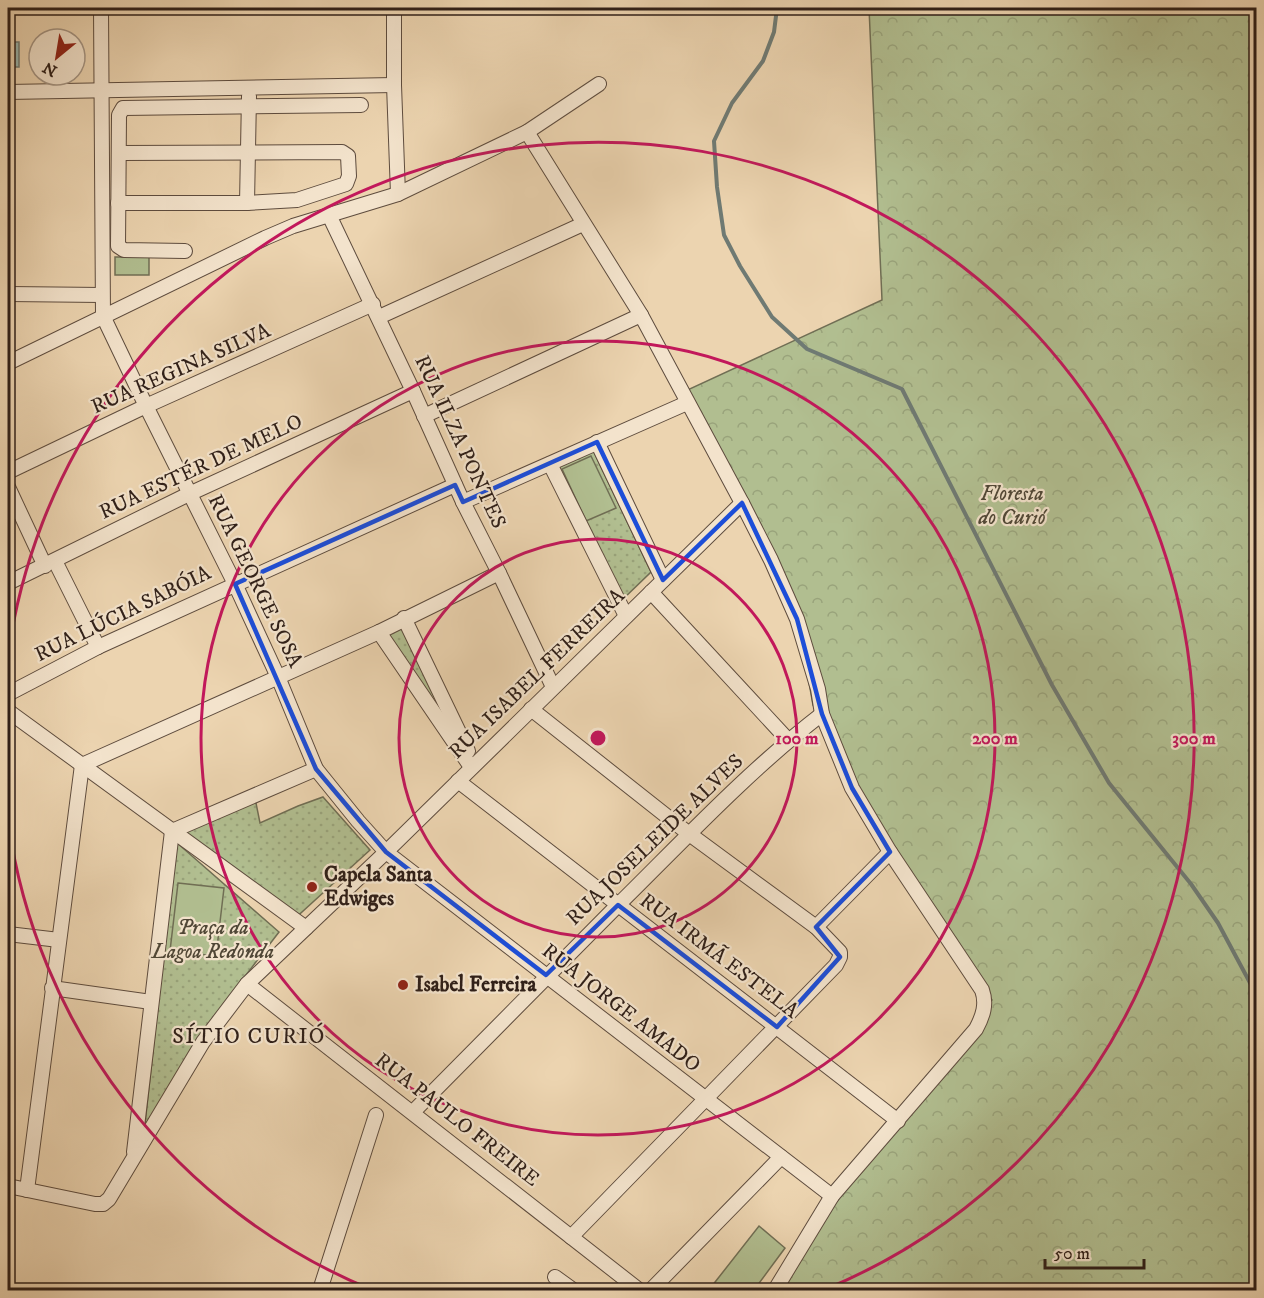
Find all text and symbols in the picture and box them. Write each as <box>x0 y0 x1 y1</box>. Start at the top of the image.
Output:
north arrow <box>27 27 87 87</box>
text: N <box>39 57 61 81</box>
street label: RUA REGINA SILVA <box>87 318 275 420</box>
street label: RUA ILZA PONTES <box>408 351 512 533</box>
street label: RUA ESTÉR DE MELO <box>95 408 307 526</box>
park label: Floresta do Curió <box>977 481 1048 531</box>
street label: RUA GEORGE SOSA <box>202 490 309 672</box>
street label: RUA LÚCIA SABÓIA <box>30 558 216 668</box>
street label: RUA ISABEL FERREIRA <box>444 583 631 765</box>
centre of rings <box>588 728 608 748</box>
text: 100 m <box>775 728 819 750</box>
text: 200 m <box>972 728 1018 750</box>
text: 300 m <box>1172 728 1216 750</box>
street label: RUA JOSELEIDE ALVES <box>561 749 749 931</box>
place label: Capela Santa Edwiges <box>324 862 433 912</box>
marker: Capela Santa Edwiges <box>305 880 319 894</box>
street label: RUA IRMÃ ESTELA <box>634 886 805 1025</box>
park label: Praça da Lagoa Redonda <box>151 915 274 965</box>
street label: RUA JORGE AMADO <box>536 938 706 1078</box>
place label: Isabel Ferreira <box>415 972 538 998</box>
marker: Isabel Ferreira <box>396 978 410 992</box>
district label: SÍTIO CURIÓ <box>172 1022 326 1050</box>
street label: RUA PAULO FREIRE <box>370 1048 545 1192</box>
scale bar <box>1045 1232 1144 1270</box>
text: 50 m <box>1054 1243 1090 1265</box>

